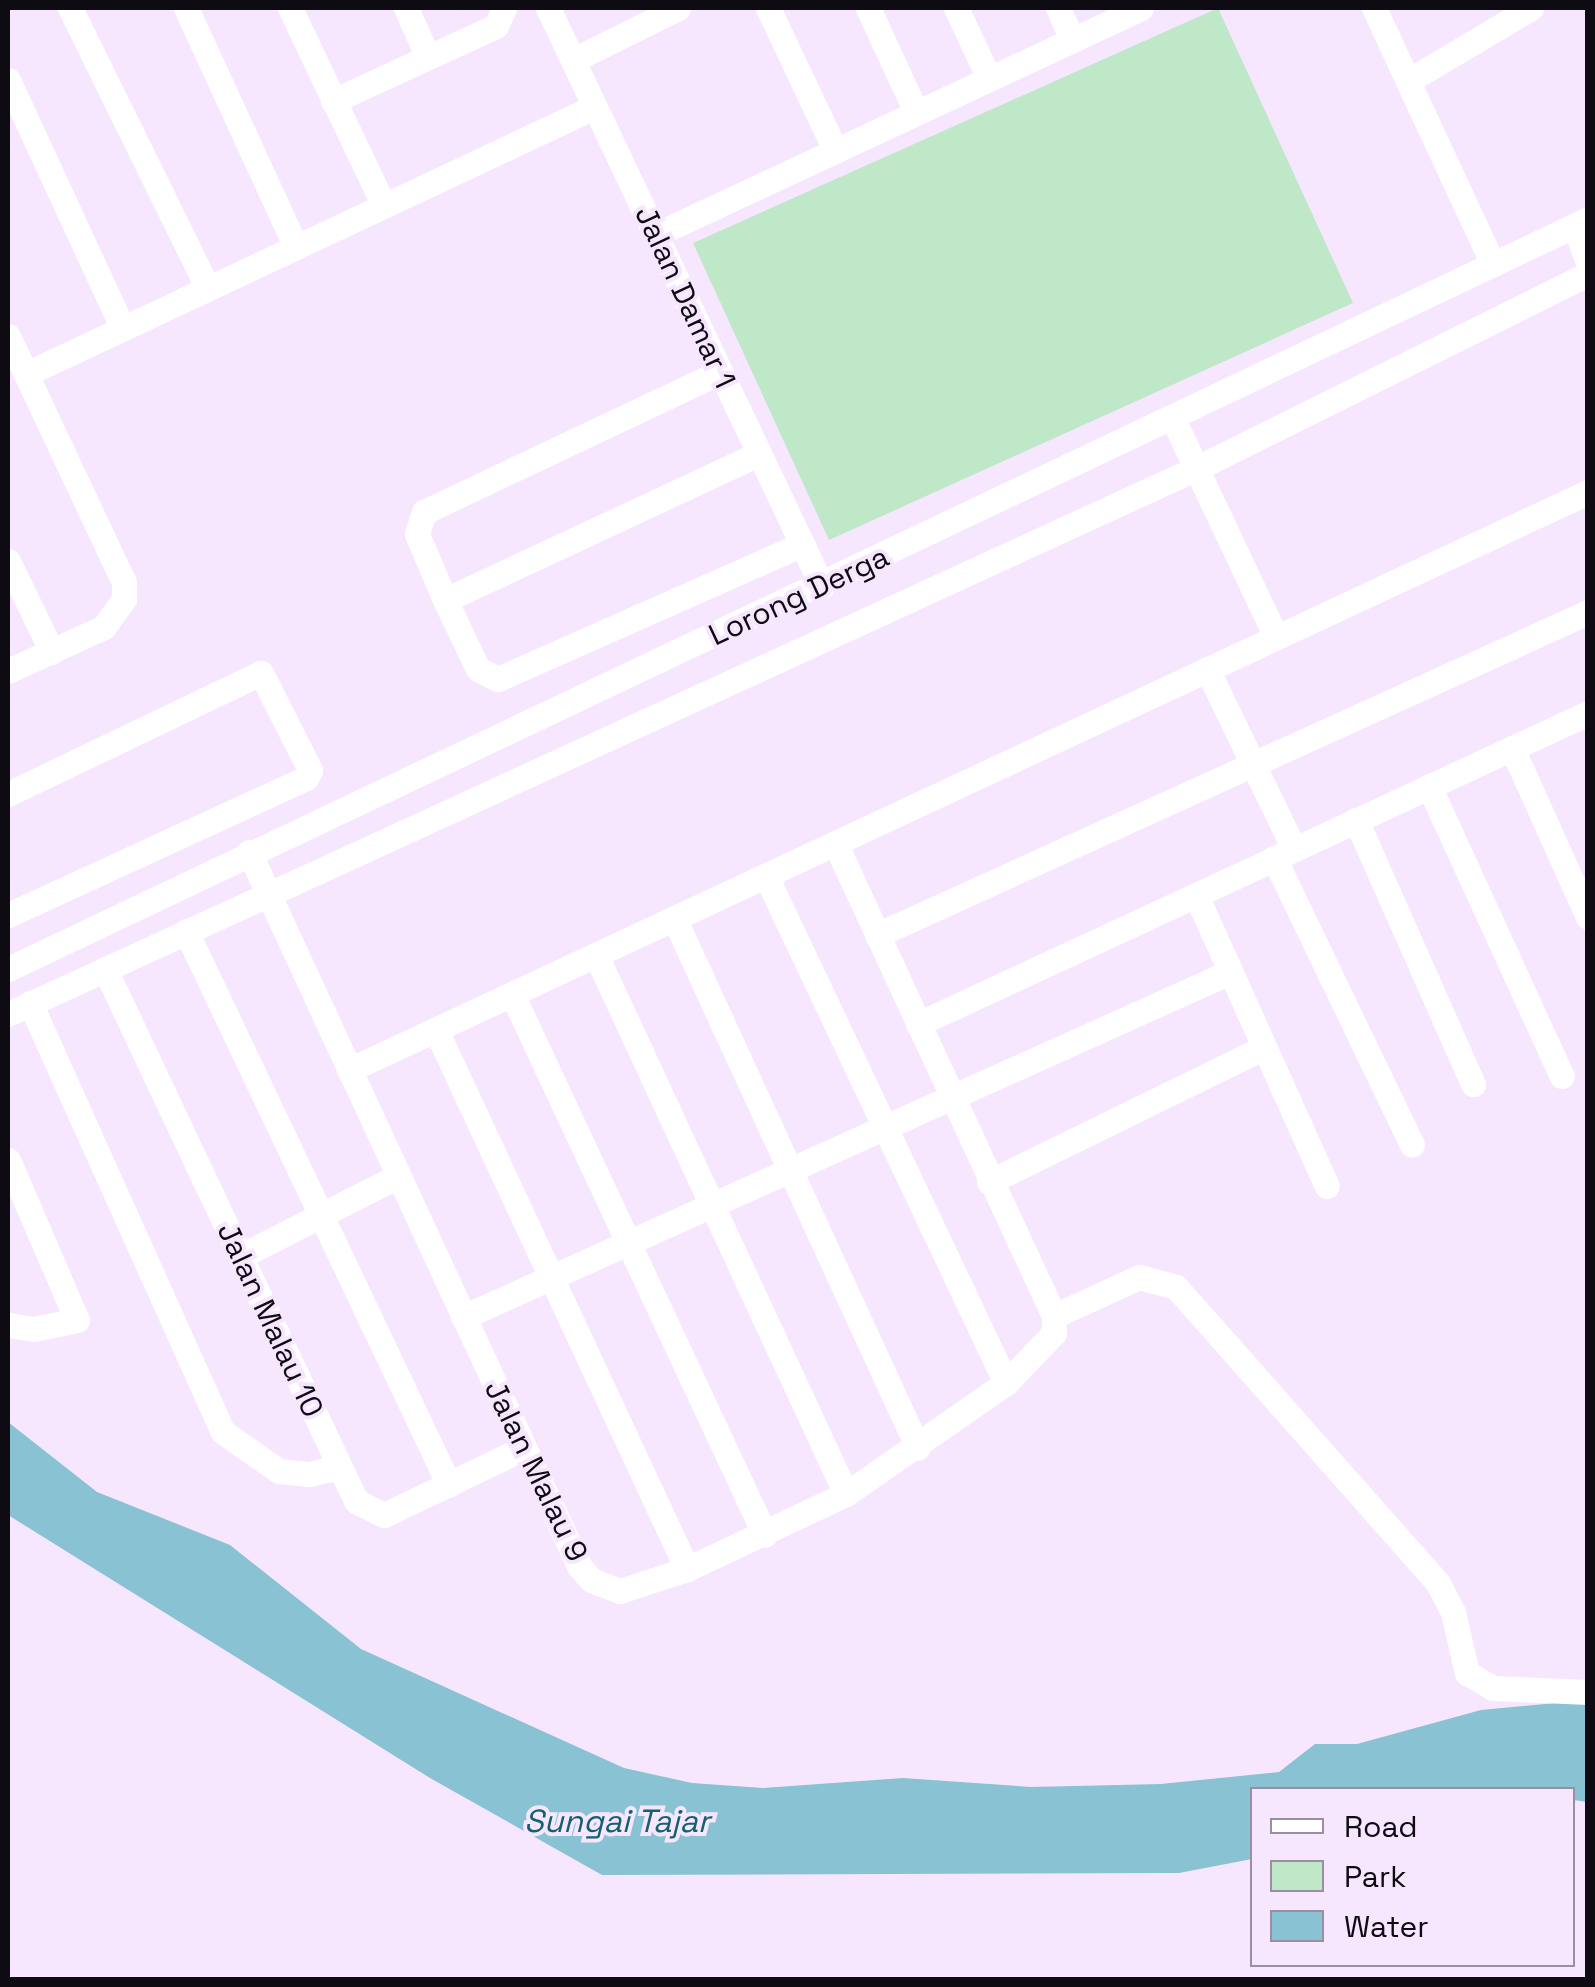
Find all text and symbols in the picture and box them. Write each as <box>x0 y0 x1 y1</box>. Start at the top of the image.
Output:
street label: Jalan Damar 1 <box>627 200 743 394</box>
street label: Lorong Derga <box>703 539 895 653</box>
street label: Jalan Malau 10 <box>209 1217 331 1423</box>
street label: Jalan Malau 9 <box>477 1375 595 1567</box>
legend <box>1250 1787 1575 1967</box>
water label: Sungai Tajar <box>524 1802 710 1840</box>
text: Road <box>1344 1807 1418 1846</box>
text: Park <box>1344 1857 1406 1896</box>
text: Water <box>1344 1907 1429 1946</box>

